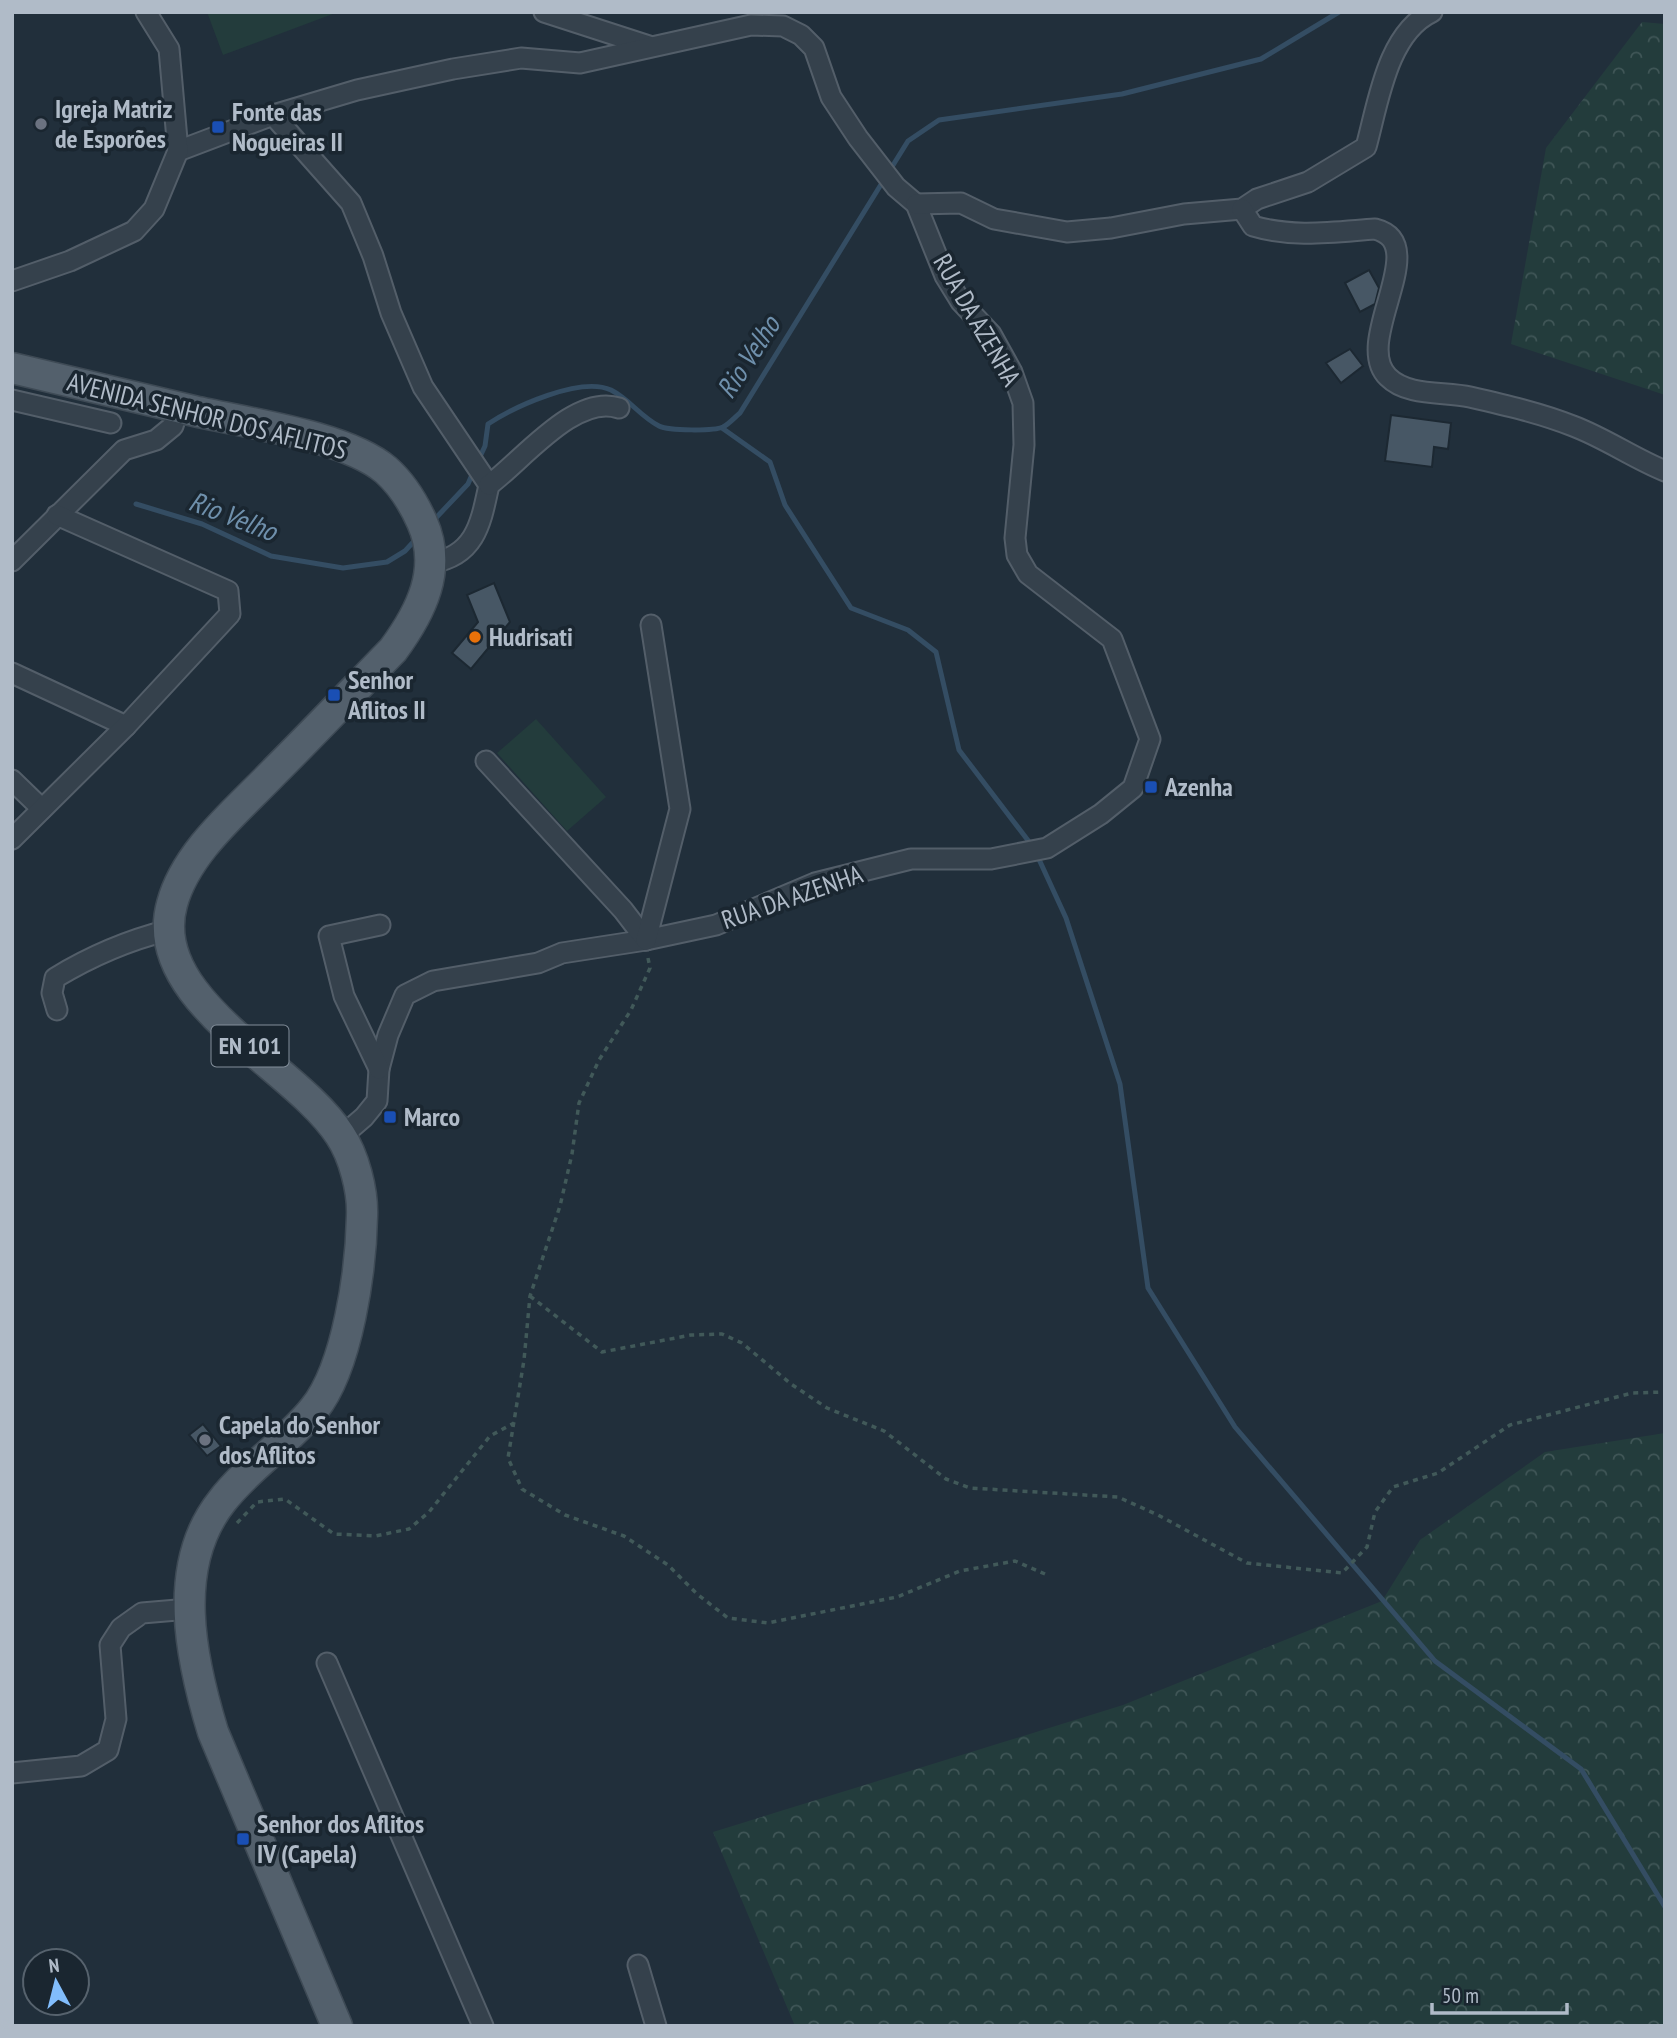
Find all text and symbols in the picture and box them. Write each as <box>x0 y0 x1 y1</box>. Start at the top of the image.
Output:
place label: Igreja Matriz de Esporões <box>55 92 172 155</box>
place label: Fonte das Nogueiras II <box>232 95 343 158</box>
marker: Igreja Matriz de Esporões <box>33 116 49 132</box>
marker: Fonte das Nogueiras II <box>210 119 226 135</box>
street label: RUA DA AZENHA <box>926 248 1029 392</box>
water label: Rio Velho <box>707 307 789 405</box>
street label: AVENIDA SENHOR DOS AFLITOS <box>64 365 350 466</box>
water label: Rio Velho <box>184 482 284 550</box>
place label: Hudrisati <box>489 620 573 653</box>
marker: Hudrisati <box>467 629 483 645</box>
place label: Senhor Aflitos II <box>347 663 426 726</box>
marker: Senhor Aflitos II <box>326 687 342 703</box>
place label: Azenha <box>1164 770 1233 803</box>
marker: Azenha <box>1143 779 1159 795</box>
street label: RUA DA AZENHA <box>717 857 867 936</box>
road number: EN 101 <box>212 1026 288 1066</box>
place label: Marco <box>404 1100 460 1133</box>
marker: Marco <box>382 1109 398 1125</box>
place label: Capela do Senhor dos Aflitos <box>219 1408 380 1471</box>
marker: Capela do Senhor dos Aflitos <box>197 1432 213 1448</box>
place label: Senhor dos Aflitos IV (Capela) <box>257 1807 424 1870</box>
marker: Senhor dos Aflitos IV (Capela) <box>235 1831 251 1847</box>
north arrow <box>21 1947 91 2017</box>
text: N <box>47 1953 60 1978</box>
scale bar <box>1432 1972 1567 2016</box>
text: 50 m <box>1442 1982 1479 2009</box>

